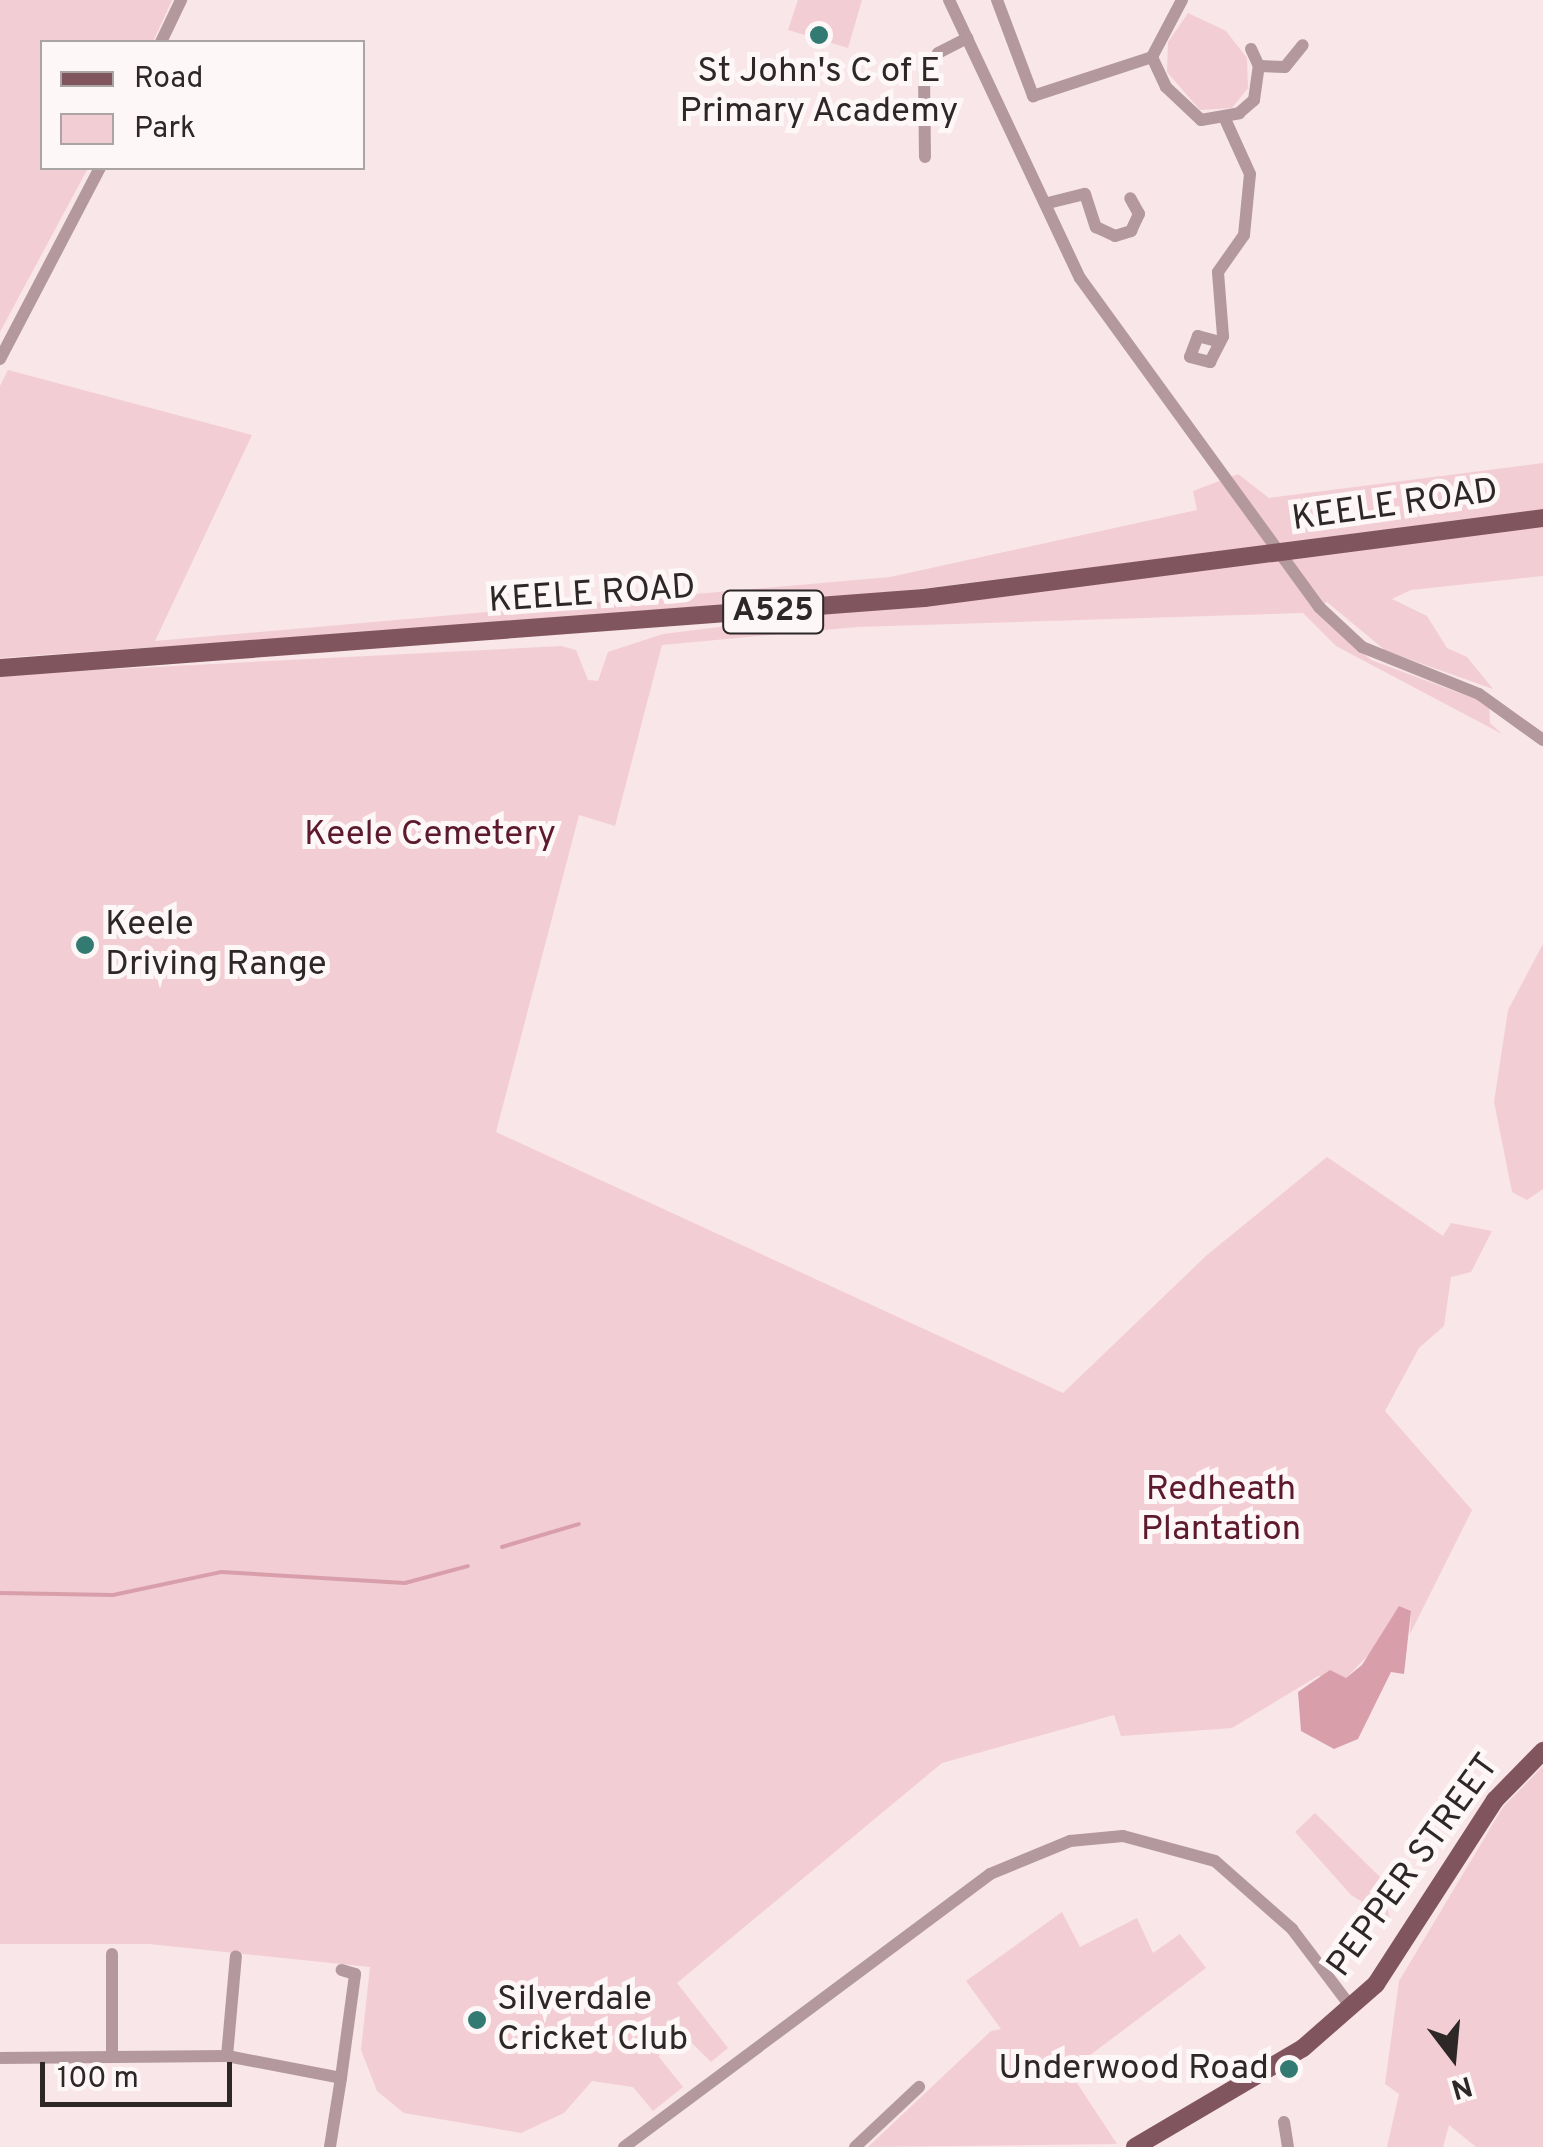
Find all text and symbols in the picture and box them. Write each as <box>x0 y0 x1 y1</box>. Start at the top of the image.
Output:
marker: St John's C of E Primary Academy <box>808 24 830 46</box>
legend <box>40 40 365 170</box>
place label: St John's C of E Primary Academy <box>679 51 959 133</box>
text: Road <box>134 61 203 98</box>
text: Park <box>134 111 196 148</box>
street label: KEELE ROAD <box>1289 471 1501 541</box>
street label: KEELE ROAD <box>487 567 697 623</box>
road number: A525 <box>720 585 826 639</box>
park label: Keele Cemetery <box>304 814 556 856</box>
place label: Keele Driving Range <box>105 904 327 986</box>
marker: Keele Driving Range <box>74 934 96 956</box>
park label: Redheath Plantation <box>1141 1469 1301 1551</box>
street label: PEPPER STREET <box>1319 1746 1509 1986</box>
place label: Silverdale Cricket Club <box>497 1979 688 2061</box>
north arrow <box>1403 2007 1503 2107</box>
marker: Silverdale Cricket Club <box>466 2009 488 2031</box>
scale bar <box>45 2042 238 2104</box>
place label: Underwood Road <box>998 2048 1269 2090</box>
marker: Underwood Road <box>1278 2058 1300 2080</box>
text: 100 m <box>57 2061 139 2098</box>
text: N <box>1447 2066 1476 2106</box>

